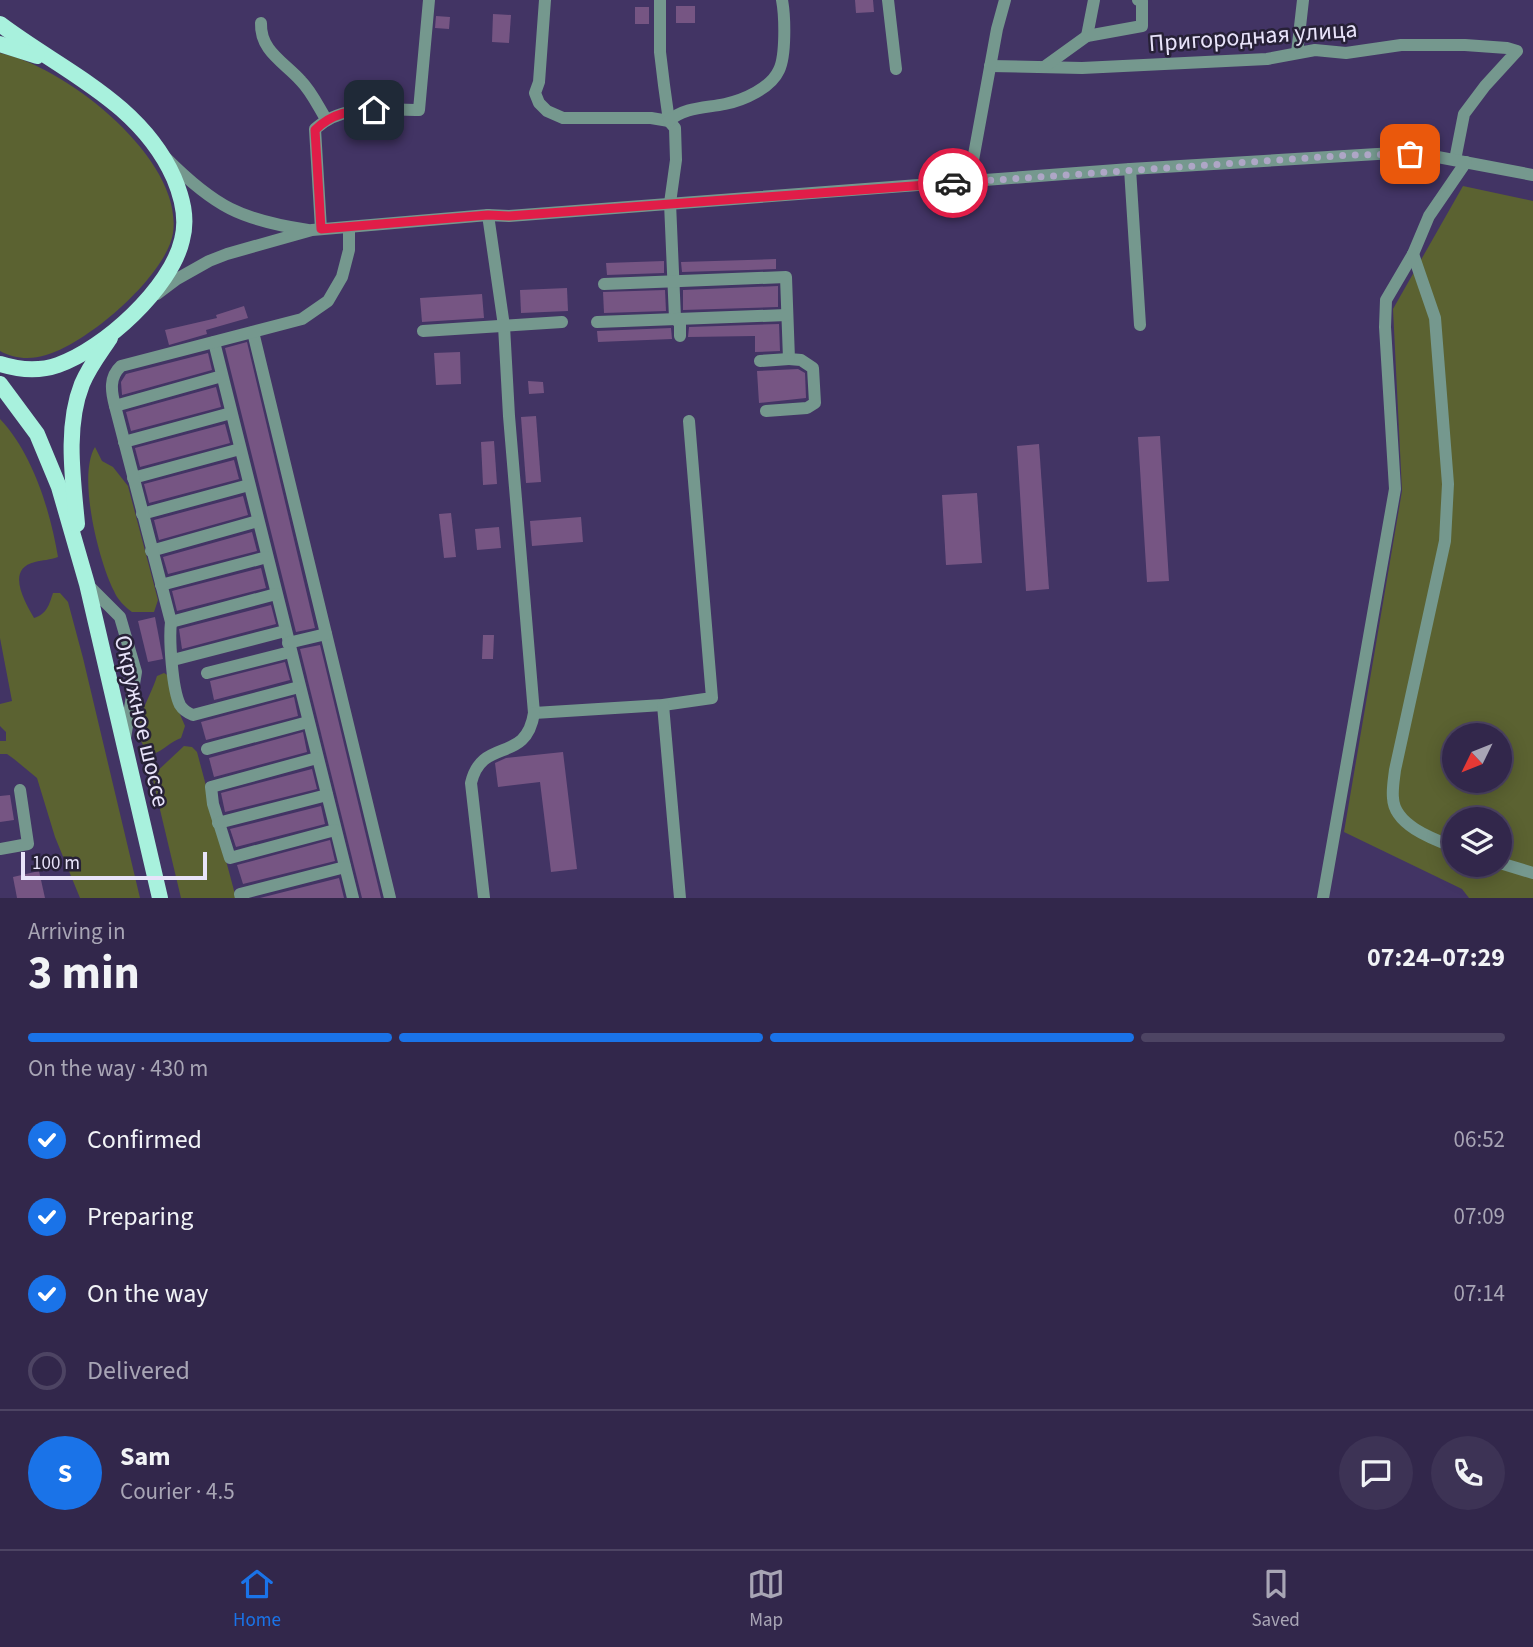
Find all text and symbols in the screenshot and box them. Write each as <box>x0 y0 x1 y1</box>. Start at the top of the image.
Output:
street label: Пригородная улица <box>1148 12 1358 61</box>
pin <box>344 80 404 140</box>
icon: home <box>355 91 393 129</box>
pin <box>1380 124 1440 184</box>
icon: bag <box>1391 135 1429 173</box>
courier <box>918 148 988 218</box>
icon: car <box>934 164 972 202</box>
street label: Окружное шоссе <box>105 632 178 811</box>
north arrow <box>1442 723 1512 793</box>
map controls <box>1442 723 1512 877</box>
button: layers <box>1442 807 1512 877</box>
scale bar <box>21 849 206 881</box>
text: 100 m <box>32 850 80 877</box>
text: Arriving in <box>28 915 126 948</box>
text: 07:24–07:29 <box>1367 939 1505 976</box>
text: 3 min <box>28 941 140 1006</box>
text: On the way · 430 m <box>28 1052 208 1085</box>
icon: check <box>28 1121 66 1159</box>
text: Confirmed <box>87 1121 202 1158</box>
text: 06:52 <box>1454 1123 1505 1156</box>
icon: check <box>28 1198 66 1236</box>
text: Preparing <box>87 1198 193 1235</box>
text: 07:09 <box>1454 1200 1505 1233</box>
icon: check <box>28 1275 66 1313</box>
text: On the way <box>87 1275 208 1312</box>
text: 07:14 <box>1454 1277 1505 1310</box>
text: Delivered <box>87 1352 190 1389</box>
button: chat <box>1339 1436 1413 1510</box>
button: phone <box>1431 1436 1505 1510</box>
text: Sam <box>120 1438 170 1475</box>
text: S <box>58 1455 72 1492</box>
text: Courier · 4.5 <box>120 1475 235 1508</box>
tab: Home <box>233 1565 281 1634</box>
tab: Map <box>747 1565 785 1634</box>
tab: Saved <box>1251 1565 1300 1634</box>

